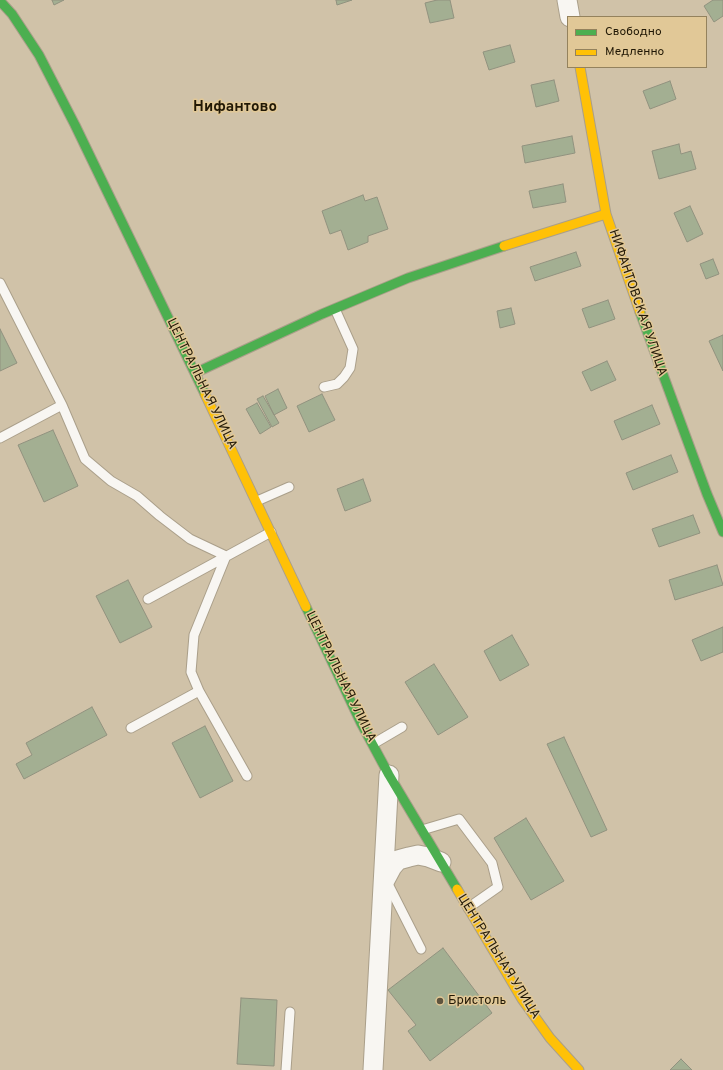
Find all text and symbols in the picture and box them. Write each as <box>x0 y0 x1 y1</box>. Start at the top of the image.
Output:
legend <box>567 16 707 68</box>
text: Свободно <box>605 24 662 40</box>
text: Медленно <box>605 44 664 60</box>
district label: Нифантово <box>193 99 277 117</box>
street label: НИФАНТОВСКАЯ УЛИЦА <box>605 228 669 378</box>
street label: ЦЕНТРАЛЬНАЯ УЛИЦА <box>162 316 240 452</box>
street label: ЦЕНТРАЛЬНАЯ УЛИЦА <box>301 609 379 745</box>
street label: ЦЕНТРАЛЬНАЯ УЛИЦА <box>453 892 543 1022</box>
place label: Бристоль <box>448 993 506 1009</box>
marker: Бристоль <box>435 996 445 1006</box>

